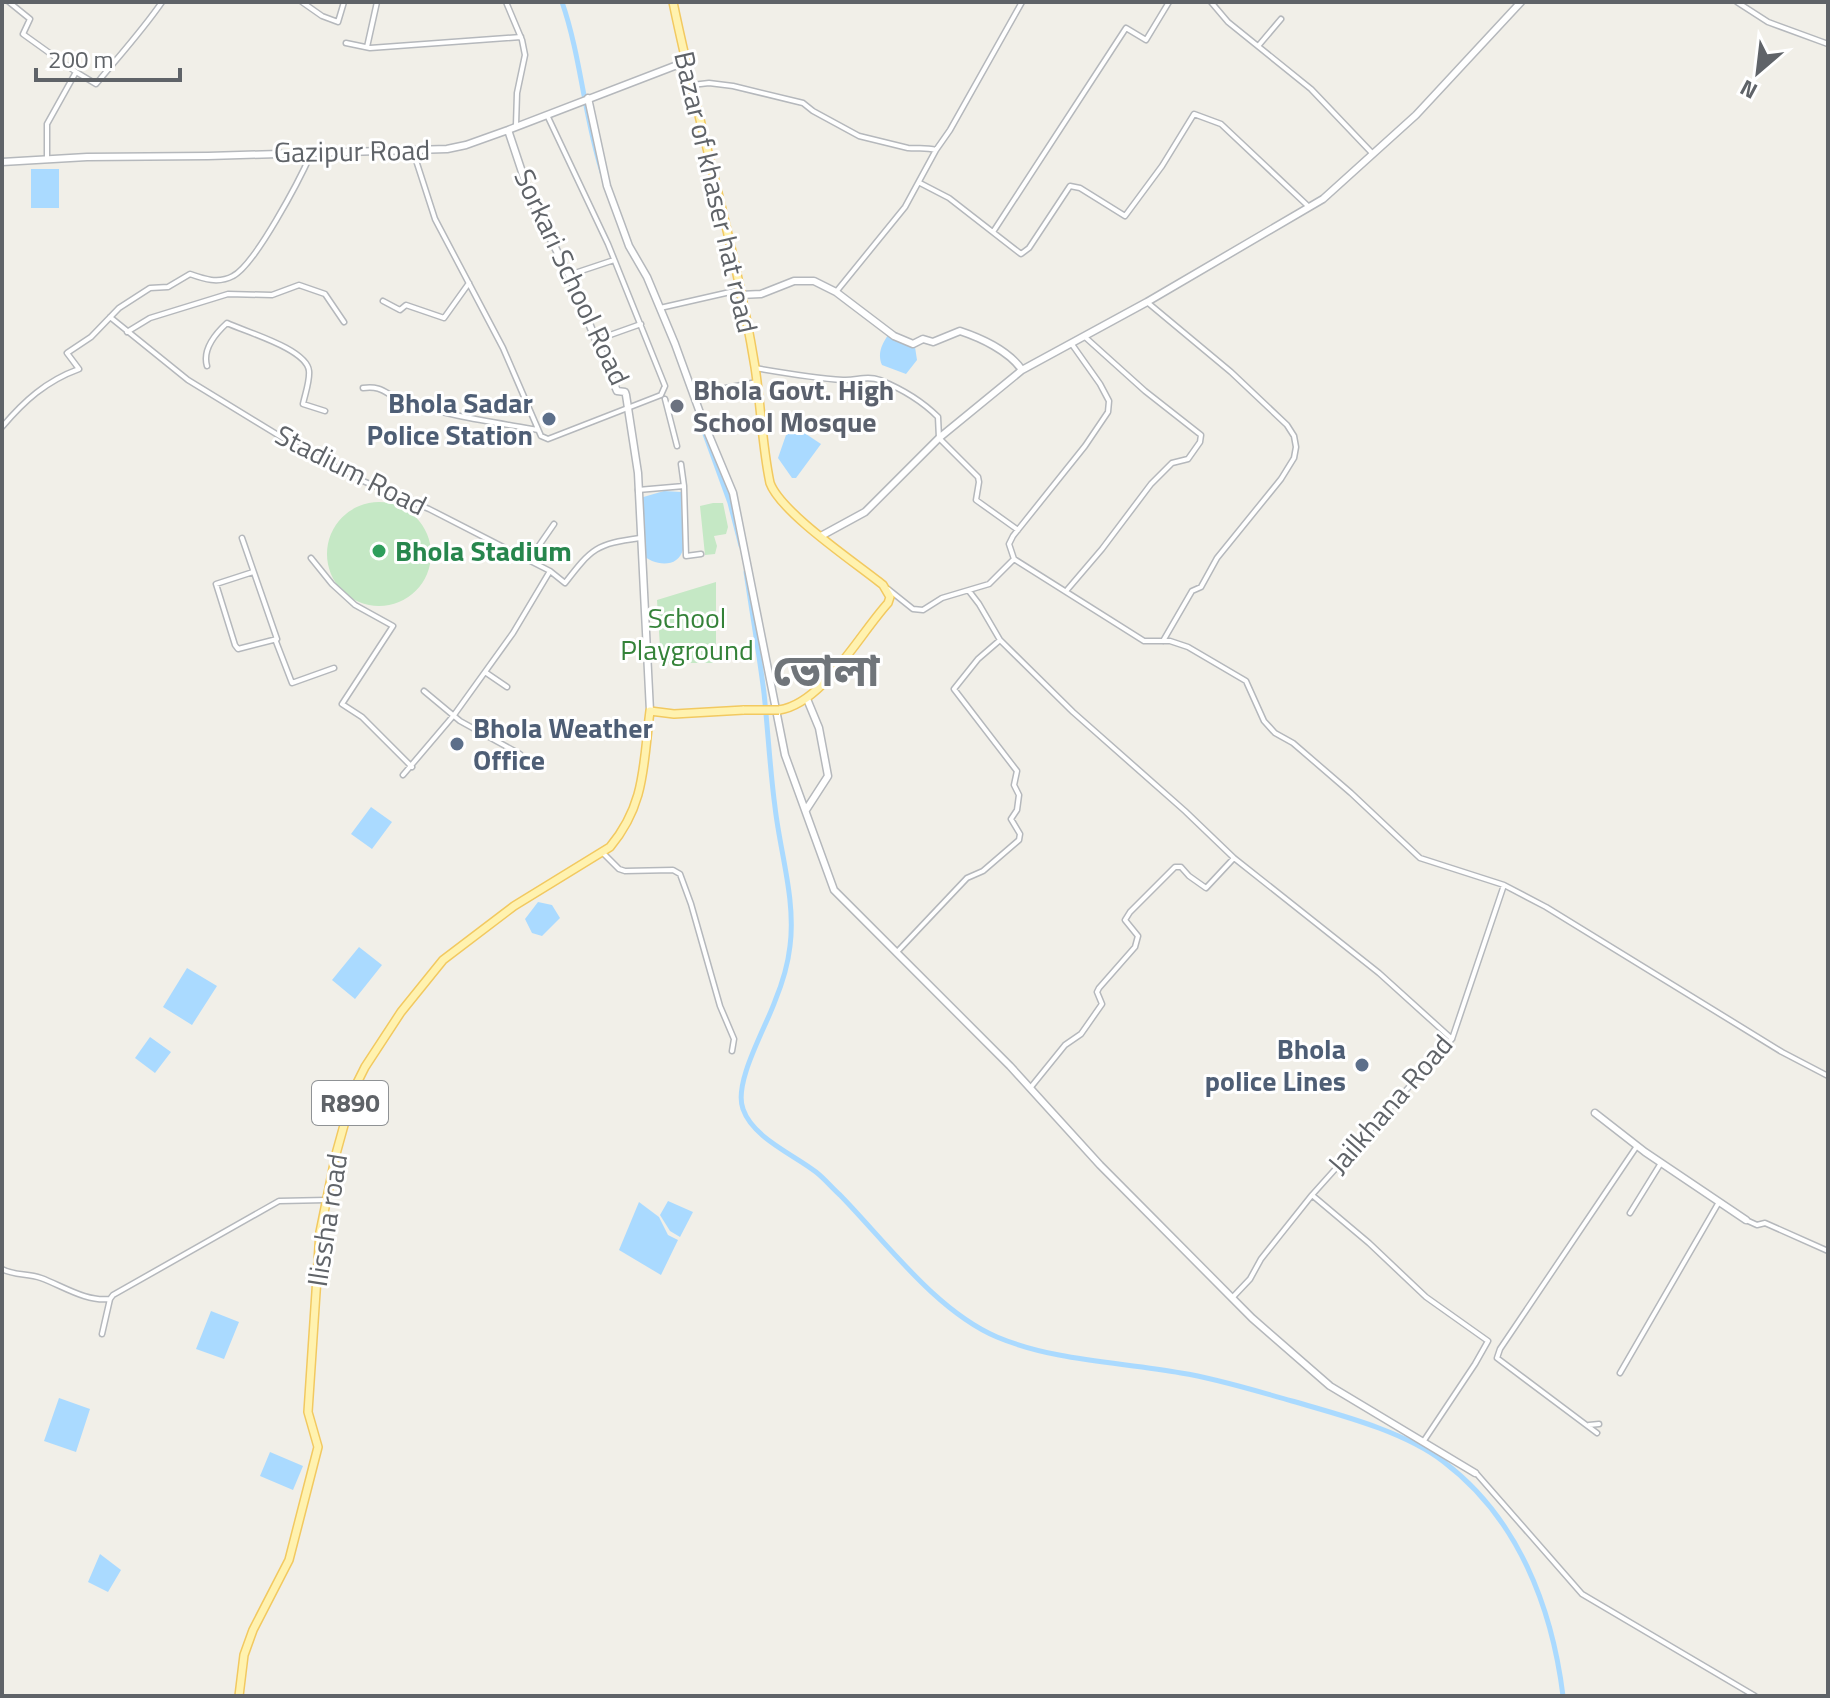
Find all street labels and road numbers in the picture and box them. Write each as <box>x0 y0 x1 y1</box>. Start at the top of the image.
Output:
street label: Bazar of khaser hat road <box>663 47 770 337</box>
street label: Gazipur Road <box>274 128 430 173</box>
street label: Sorkari School Road <box>503 162 641 392</box>
street label: Stadium Road <box>268 413 434 526</box>
street label: Jailkhana Road <box>1317 1024 1463 1183</box>
road number: R890 <box>312 1081 388 1125</box>
street label: Ilissha road <box>295 1150 358 1289</box>

